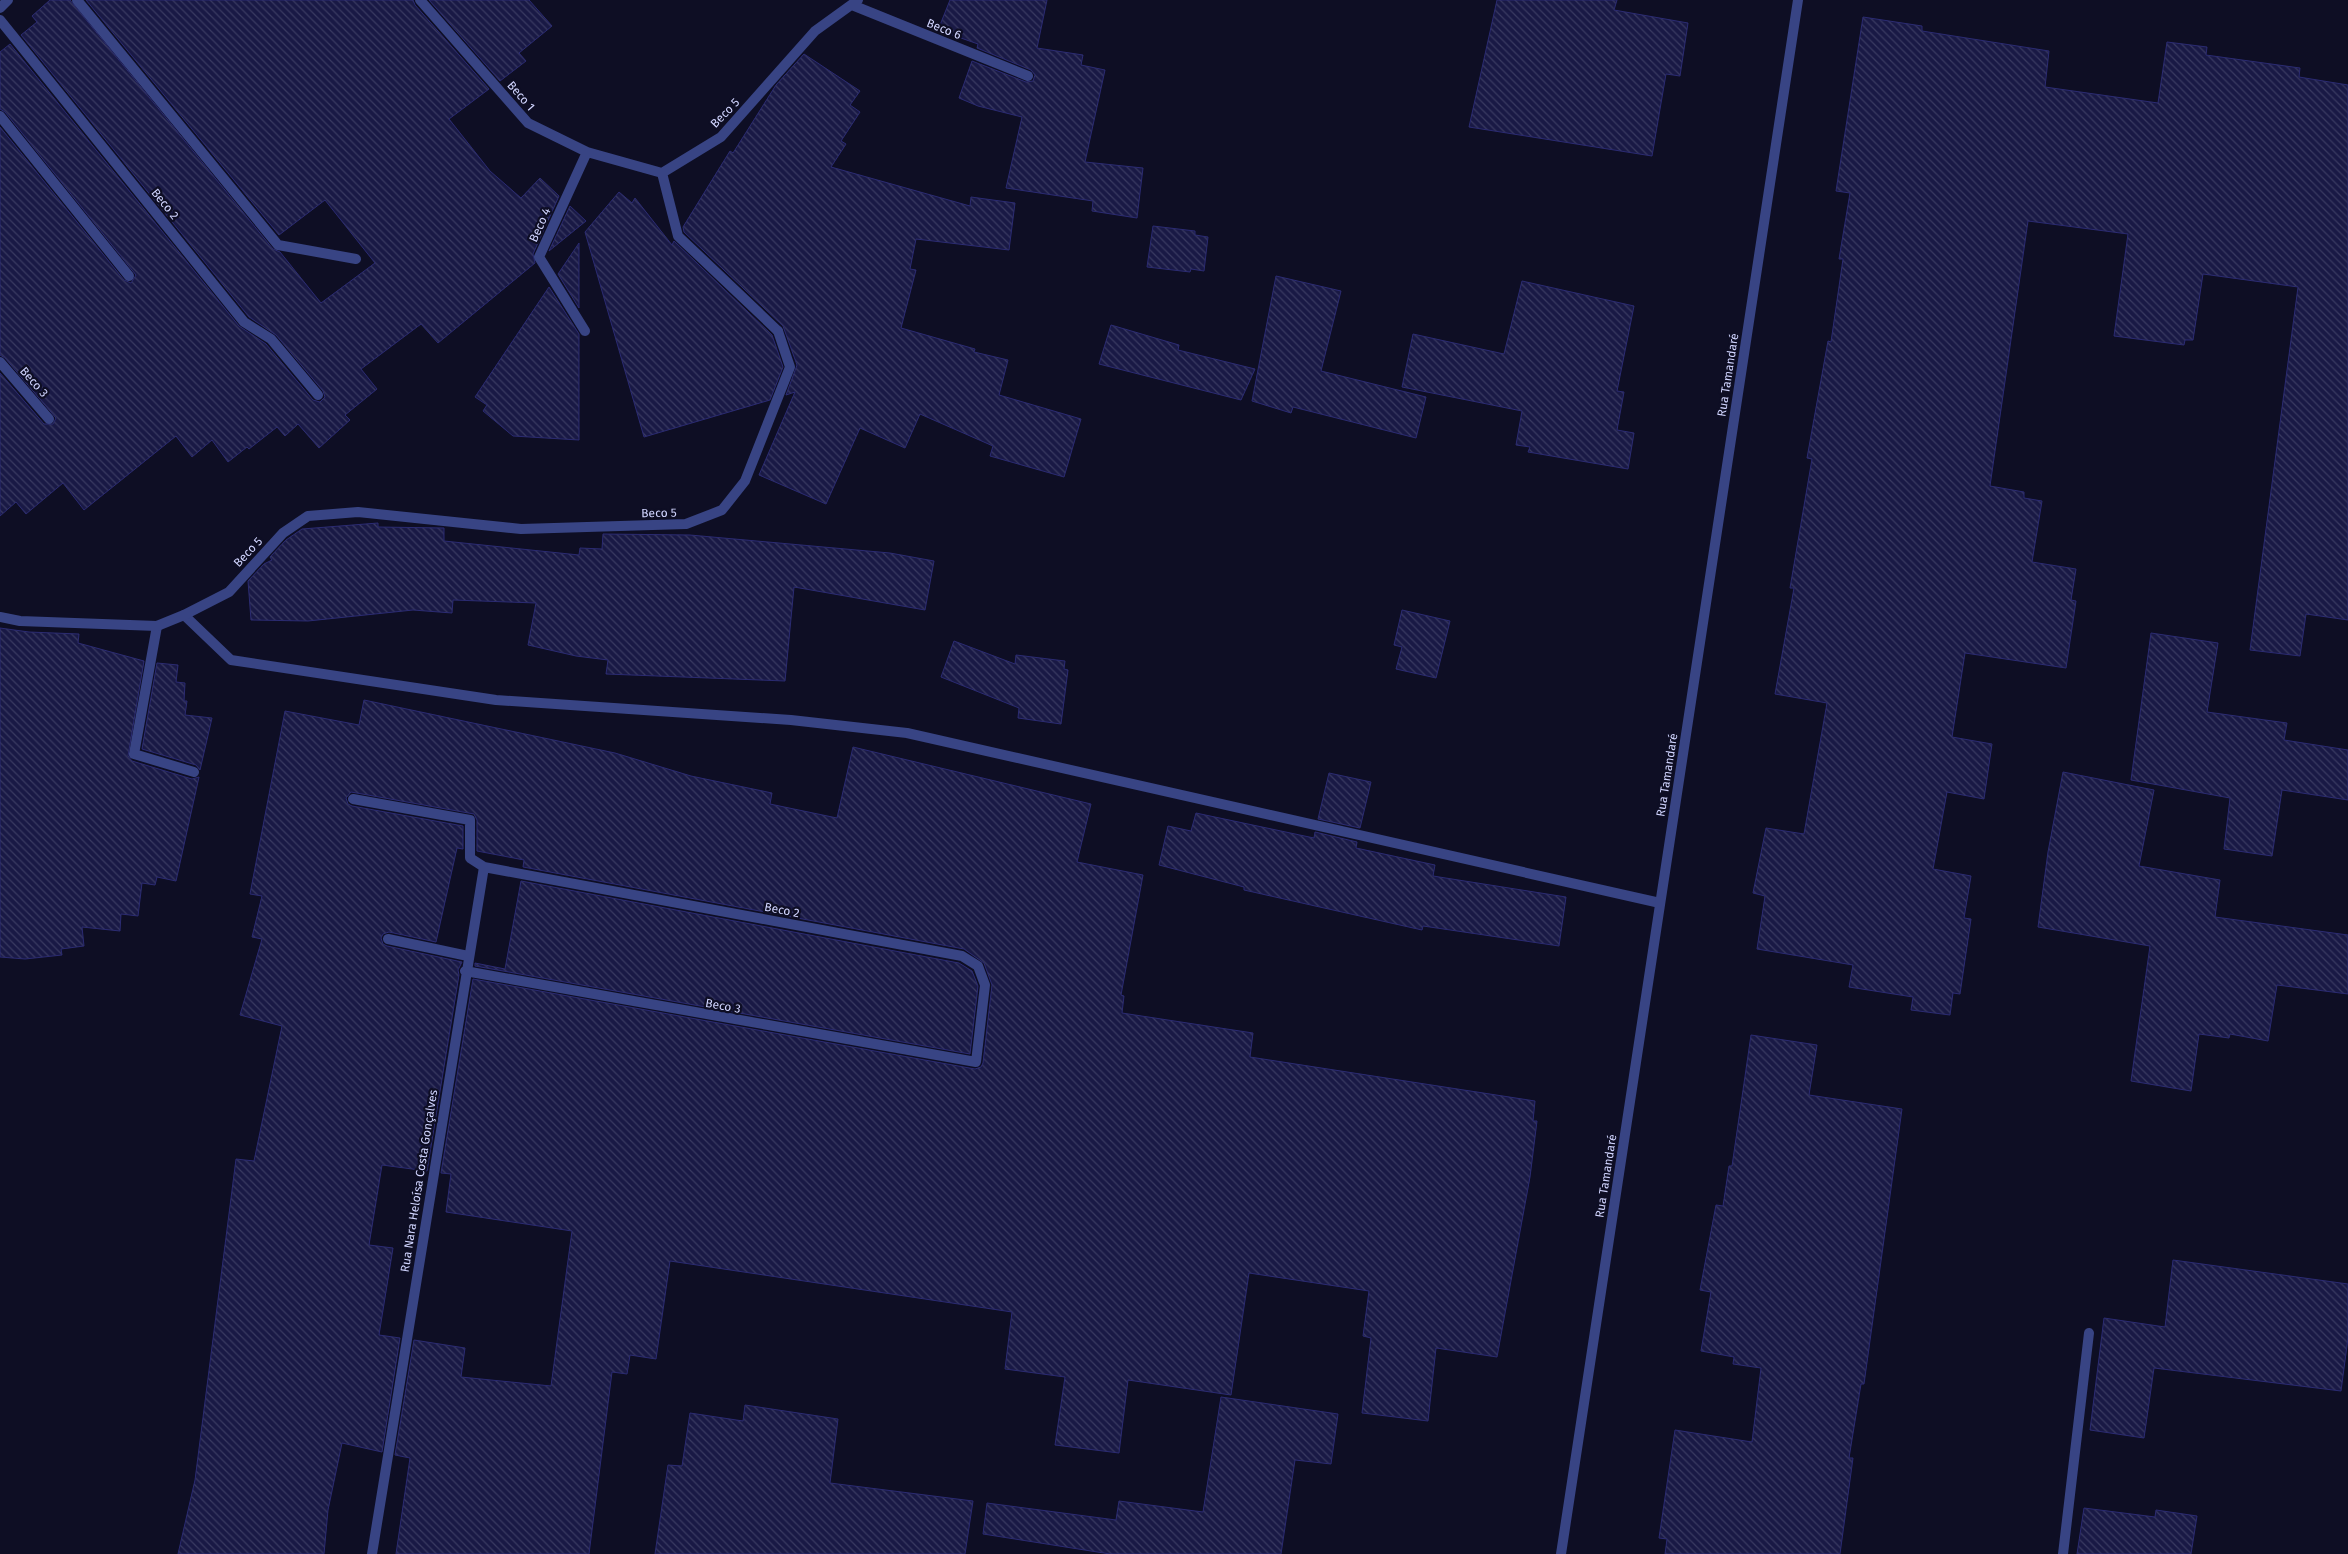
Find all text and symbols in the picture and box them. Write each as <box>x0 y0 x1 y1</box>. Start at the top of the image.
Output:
street label: Beco 6 <box>925 16 963 42</box>
street label: Beco 1 <box>504 78 538 114</box>
street label: Beco 5 <box>708 95 742 131</box>
street label: Beco 2 <box>148 186 182 222</box>
street label: Beco 4 <box>526 205 554 244</box>
street label: Rua Tamandaré <box>1714 332 1742 418</box>
street label: Beco 3 <box>17 364 51 400</box>
street label: Beco 5 <box>641 506 677 520</box>
street label: Beco 5 <box>231 534 265 570</box>
street label: Rua Tamandaré <box>1653 732 1681 818</box>
street label: Beco 2 <box>763 900 801 920</box>
street label: Beco 3 <box>704 996 742 1016</box>
street label: Rua Nara Heloísa Costa Gonçalves <box>398 1088 440 1273</box>
street label: Rua Tamandaré <box>1592 1133 1620 1219</box>

